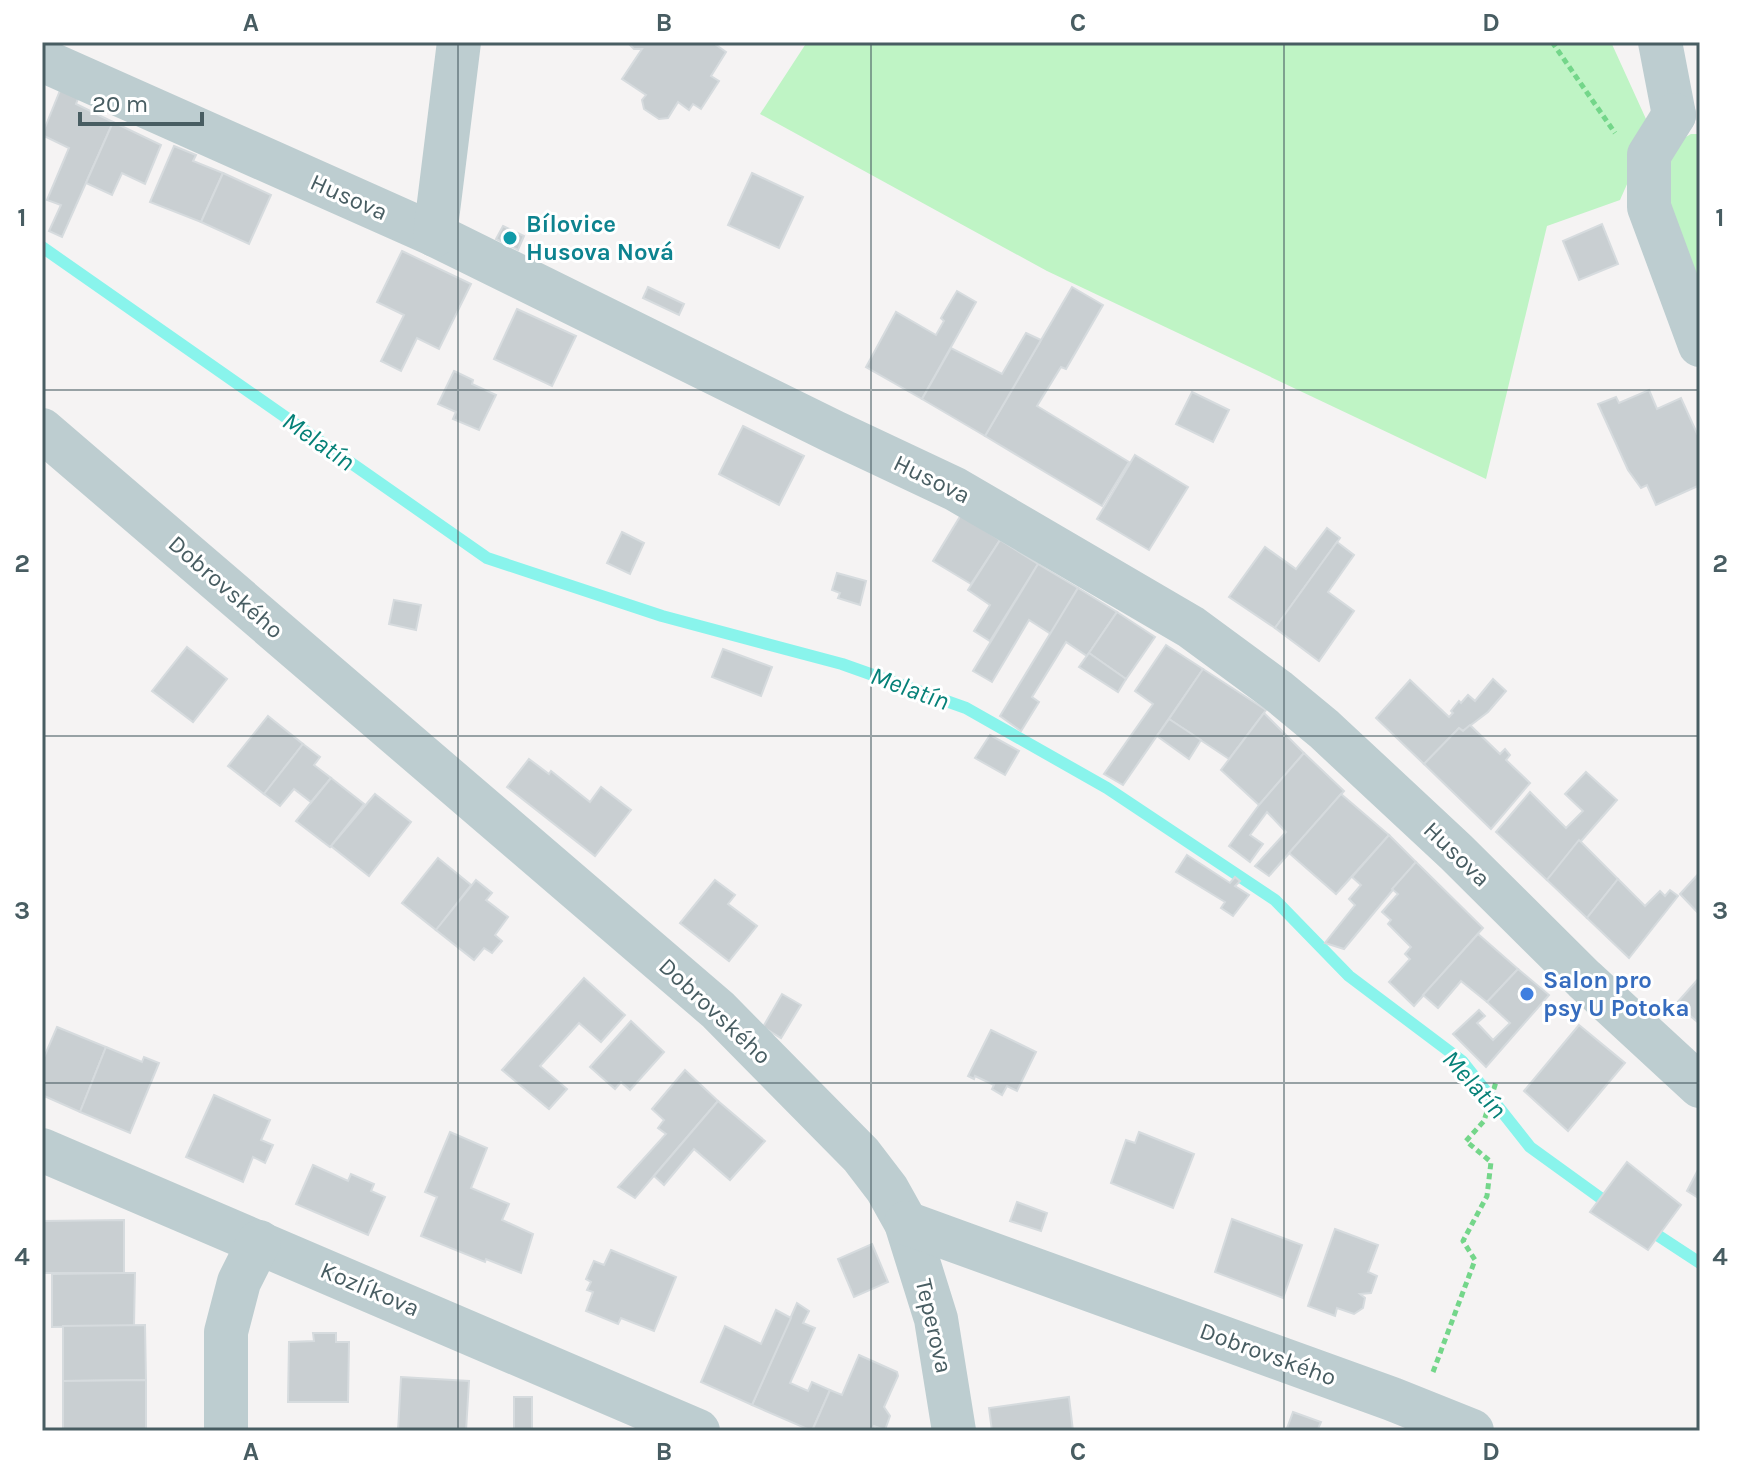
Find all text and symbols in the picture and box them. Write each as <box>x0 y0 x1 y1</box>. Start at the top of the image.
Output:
text: A <box>243 7 259 38</box>
text: B <box>656 7 672 38</box>
text: C <box>1070 7 1086 38</box>
text: D <box>1482 7 1500 38</box>
scale bar <box>80 76 202 126</box>
text: 20 m <box>92 90 148 118</box>
street label: Husova <box>306 168 392 226</box>
text: 1 <box>17 202 27 233</box>
text: 1 <box>1715 202 1725 233</box>
place label: Bílovice Husova Nová <box>526 210 674 266</box>
marker: Bílovice Husova Nová <box>501 229 519 247</box>
water label: Melatín <box>276 405 361 477</box>
street label: Husova <box>889 449 975 509</box>
street label: Dobrovského <box>163 529 289 645</box>
text: 2 <box>14 548 30 579</box>
text: 2 <box>1712 548 1728 579</box>
water label: Melatín <box>866 660 953 717</box>
street label: Husova <box>1418 816 1496 892</box>
text: 3 <box>14 895 30 926</box>
text: 3 <box>1712 895 1728 926</box>
street label: Dobrovského <box>653 952 777 1070</box>
place label: Salon pro psy U Potoka <box>1543 966 1690 1022</box>
marker: Salon pro psy U Potoka <box>1518 985 1536 1003</box>
water label: Melatín <box>1436 1044 1513 1125</box>
text: 4 <box>14 1241 30 1272</box>
text: 4 <box>1712 1241 1728 1272</box>
street label: Kozlíkova <box>316 1256 424 1322</box>
street label: Teperova <box>910 1276 958 1376</box>
street label: Dobrovského <box>1196 1316 1340 1392</box>
text: A <box>243 1436 259 1467</box>
text: B <box>656 1436 672 1467</box>
text: C <box>1070 1436 1086 1467</box>
text: D <box>1482 1436 1500 1467</box>

